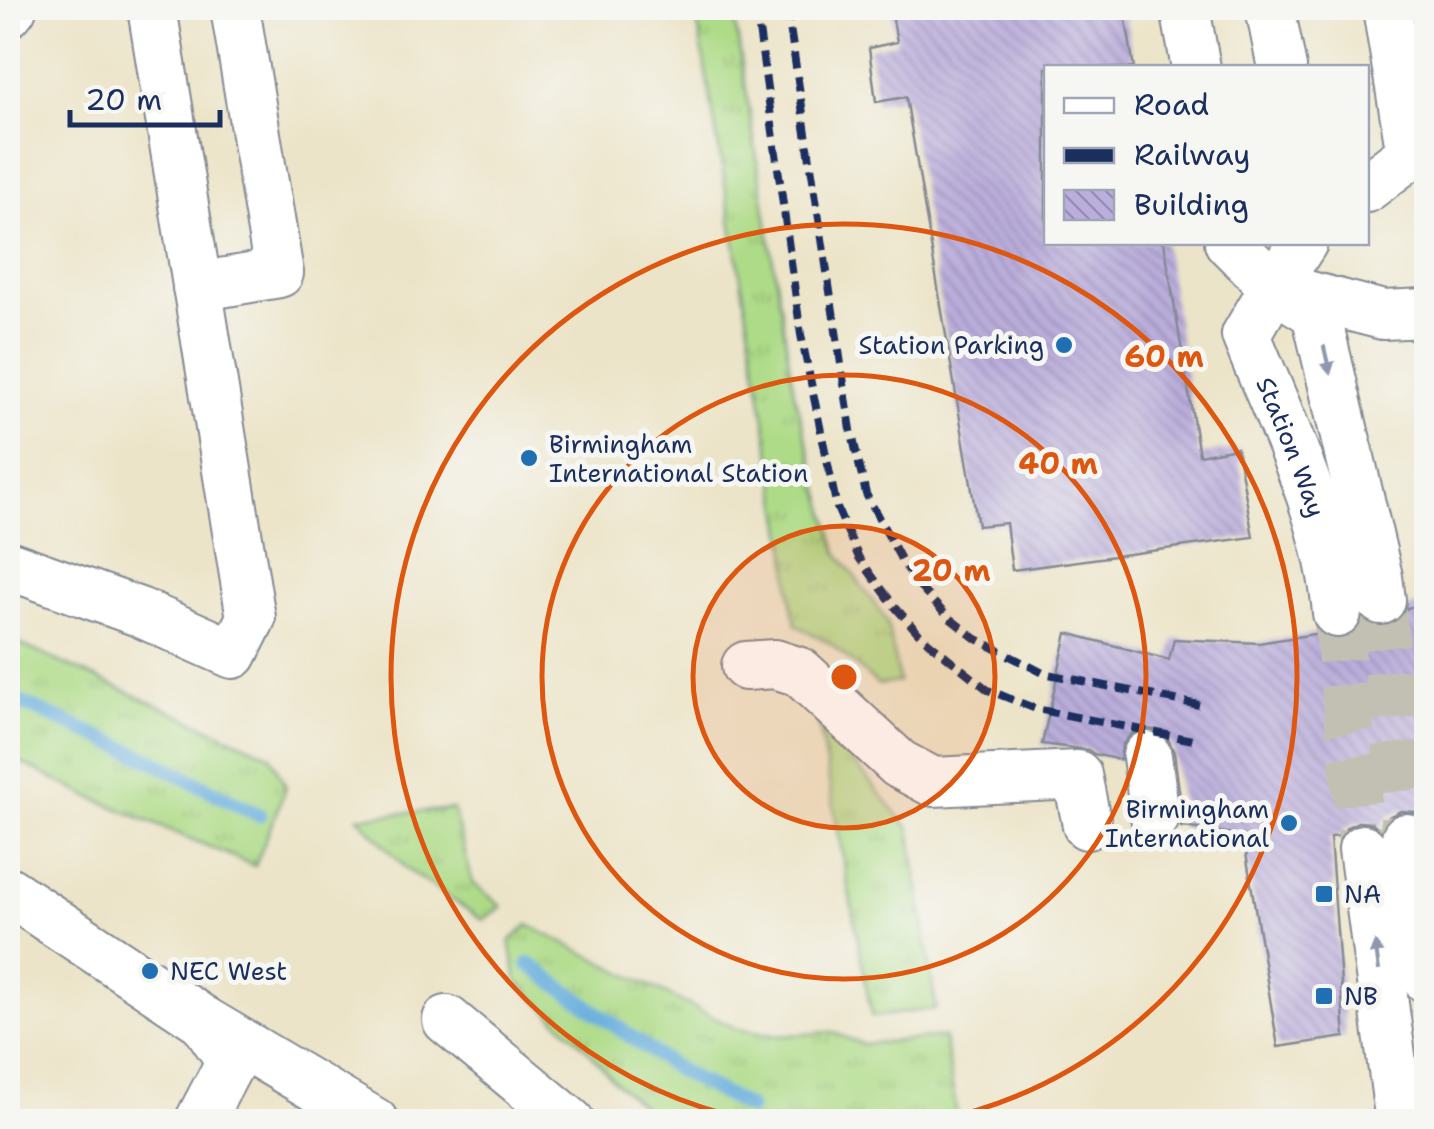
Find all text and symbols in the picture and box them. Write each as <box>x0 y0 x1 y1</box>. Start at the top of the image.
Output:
scale bar <box>70 65 220 127</box>
legend <box>1044 65 1369 245</box>
text: 20 m <box>85 79 162 120</box>
text: Road <box>1134 84 1209 125</box>
text: Railway <box>1134 134 1250 175</box>
text: Building <box>1134 184 1249 225</box>
place label: Station Parking <box>859 328 1044 362</box>
marker: Station Parking <box>1053 334 1075 356</box>
text: 60 m <box>1124 336 1204 377</box>
one-way arrow <box>1320 345 1335 376</box>
street label: Station Way <box>1248 372 1334 521</box>
place label: Birmingham International Station <box>549 427 808 490</box>
text: 40 m <box>1018 443 1098 484</box>
marker: Birmingham International Station <box>518 447 540 469</box>
text: 20 m <box>911 550 991 591</box>
centre of rings <box>826 659 862 695</box>
place label: Birmingham International <box>1105 792 1269 855</box>
marker: Birmingham International <box>1278 812 1300 834</box>
place label: NA <box>1344 877 1381 911</box>
marker: NA <box>1313 883 1335 905</box>
one-way arrow <box>1369 939 1385 971</box>
place label: NEC West <box>170 954 287 988</box>
marker: NEC West <box>139 960 161 982</box>
place label: NB <box>1344 979 1378 1013</box>
marker: NB <box>1313 985 1335 1007</box>

